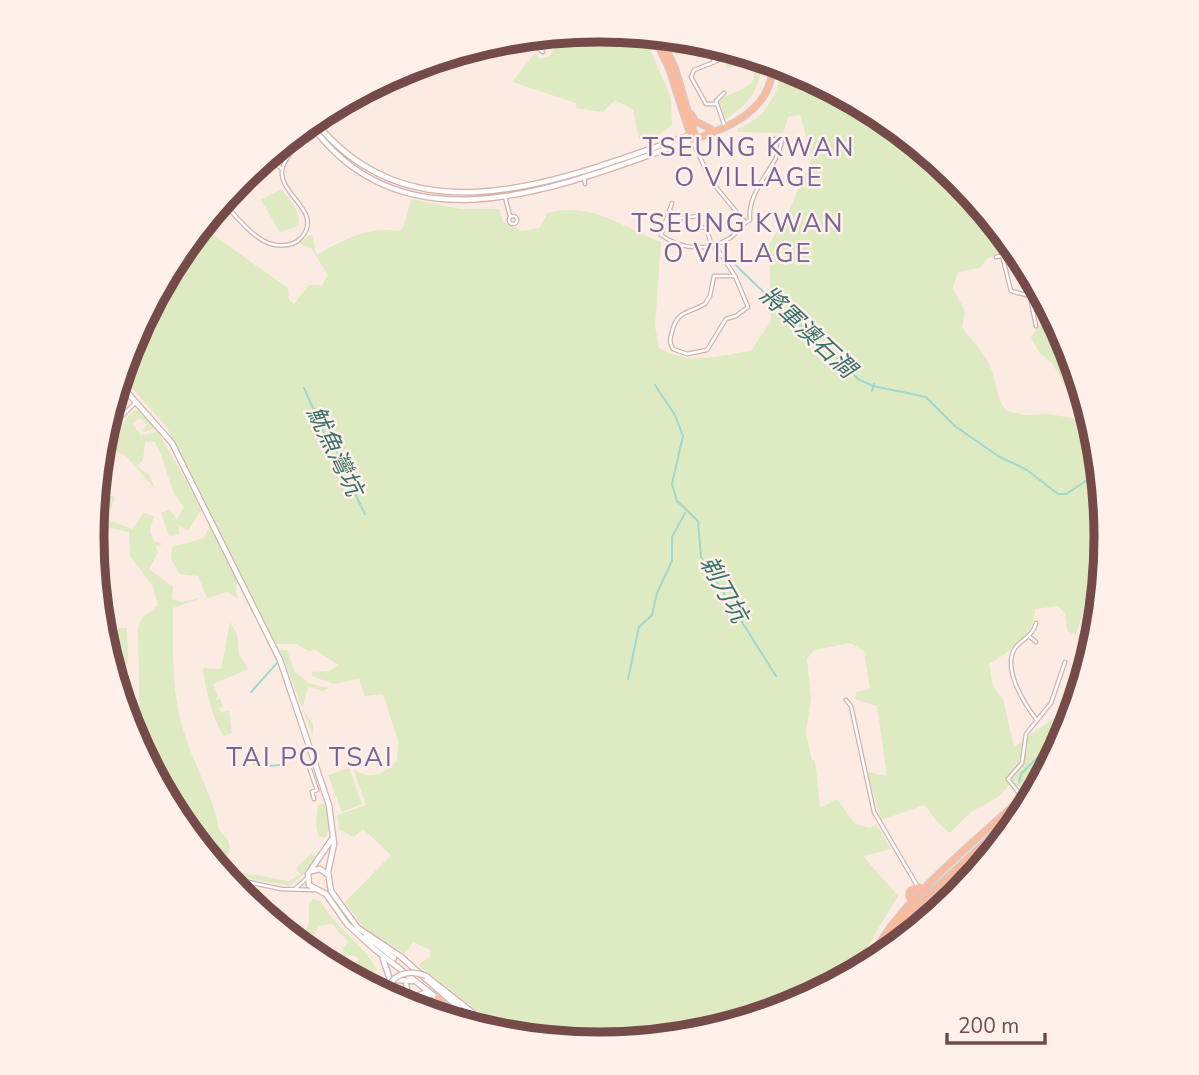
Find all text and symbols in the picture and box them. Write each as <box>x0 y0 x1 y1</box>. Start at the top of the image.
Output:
district label: TSEUNG KWAN O VILLAGE <box>642 130 856 195</box>
district label: TSEUNG KWAN O VILLAGE <box>631 206 845 271</box>
water label: 將軍澳石澗 <box>753 279 865 387</box>
water label: 魷魚灣坑 <box>300 401 372 504</box>
water label: 剃刀坑 <box>693 550 757 631</box>
district label: TAI PO TSAI <box>226 740 394 775</box>
scale bar <box>947 1002 1045 1046</box>
text: 200 m <box>958 1012 1019 1040</box>

